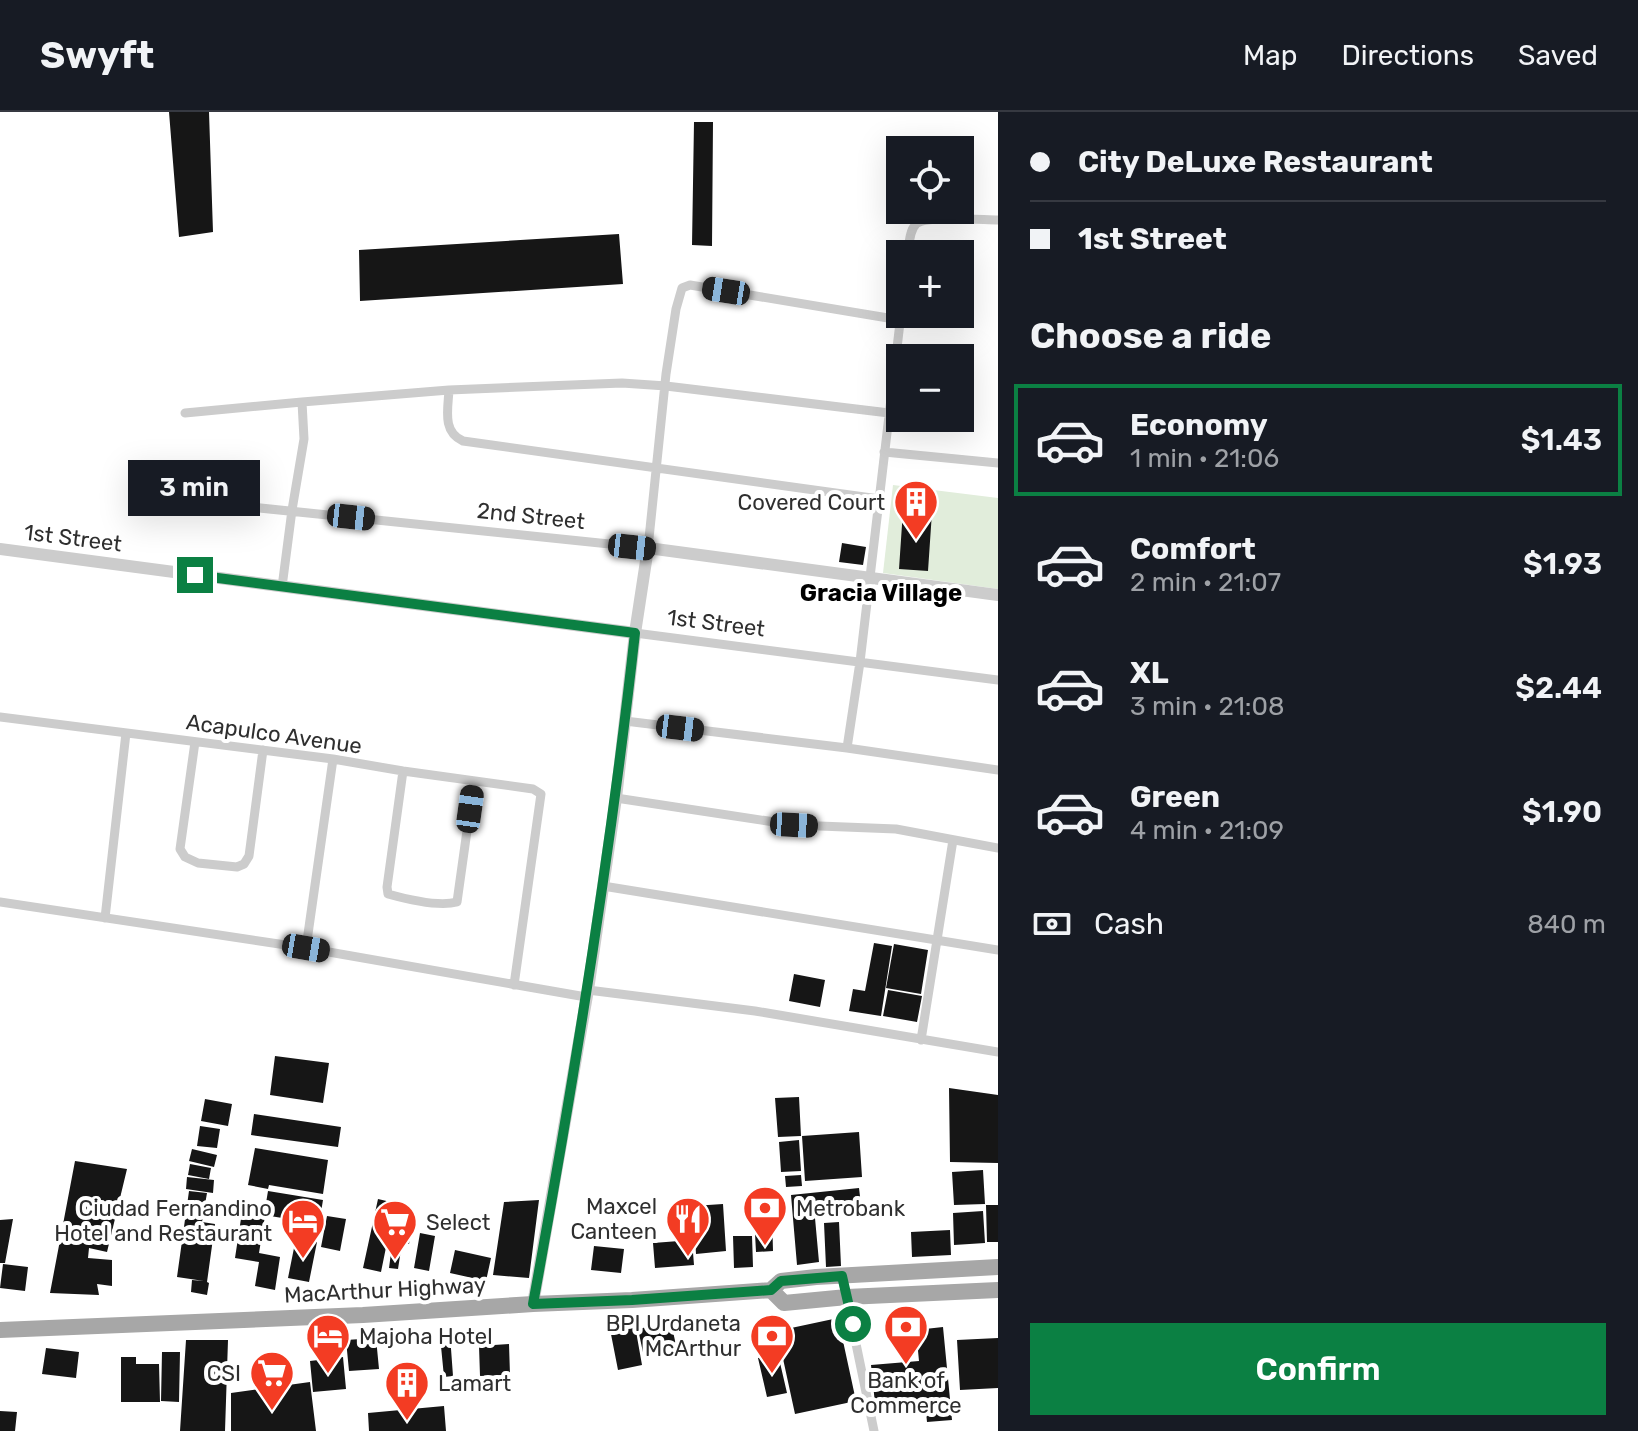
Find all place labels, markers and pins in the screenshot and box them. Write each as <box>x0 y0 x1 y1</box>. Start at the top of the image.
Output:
building icon: Covered Court <box>892 478 940 541</box>
place label: Covered Court <box>738 489 885 516</box>
bank icon: Metrobank <box>741 1184 789 1247</box>
place label: Maxcel Canteen <box>570 1193 657 1245</box>
place label: Ciudad Fernandino Hotel and Restaurant <box>54 1195 272 1247</box>
restaurant icon: Maxcel Canteen <box>664 1195 712 1258</box>
place label: Metrobank <box>796 1195 906 1222</box>
hotel icon: Ciudad Fernandino Hotel and Restaurant <box>279 1197 327 1260</box>
supermarket icon: Select <box>371 1198 419 1261</box>
place label: Select <box>426 1209 491 1236</box>
bank icon: Bank of Commerce <box>882 1303 930 1366</box>
place label: BPI Urdaneta McArthur <box>606 1310 742 1362</box>
hotel icon: Majoha Hotel <box>304 1312 352 1375</box>
bank icon: BPI Urdaneta McArthur <box>748 1312 796 1375</box>
place label: Majoha Hotel <box>359 1323 492 1350</box>
supermarket icon: CSI <box>248 1349 296 1412</box>
building icon: Lamart <box>383 1359 431 1422</box>
place label: CSI <box>207 1360 241 1387</box>
place label: Bank of Commerce <box>850 1367 962 1419</box>
place label: Lamart <box>438 1370 512 1397</box>

